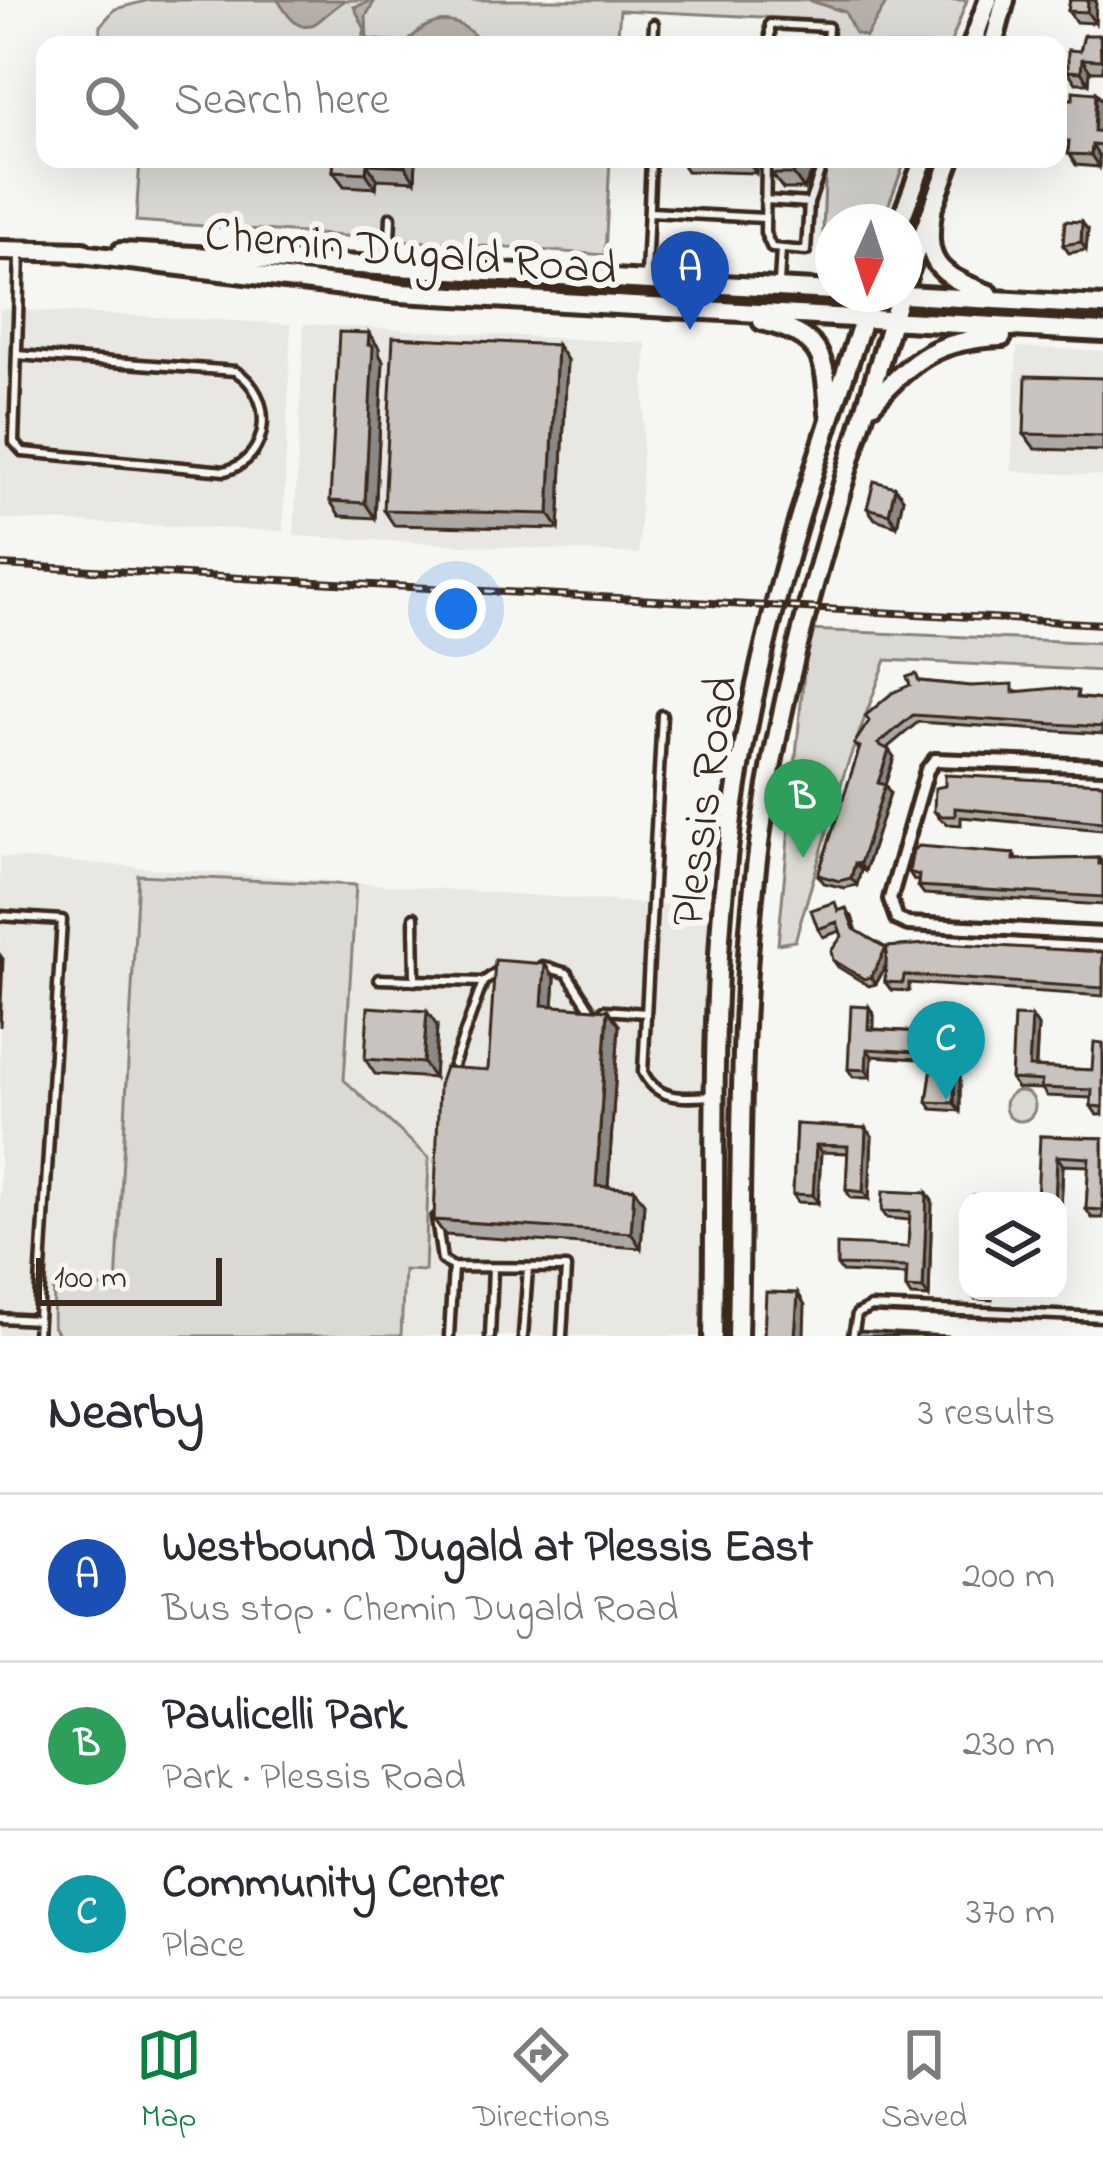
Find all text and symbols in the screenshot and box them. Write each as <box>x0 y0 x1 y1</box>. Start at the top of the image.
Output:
search box <box>36 36 1067 168</box>
icon: search <box>78 69 144 135</box>
text: Search here <box>174 69 390 135</box>
street label: Chemin Dugald Road <box>201 201 620 308</box>
north arrow <box>815 204 923 312</box>
pin: A <box>651 231 729 330</box>
your location <box>426 579 486 639</box>
street label: Plessis Road <box>655 672 759 932</box>
pin: B <box>764 759 842 858</box>
pin: C <box>907 1001 985 1100</box>
map controls <box>959 1192 1067 1300</box>
button: layers <box>959 1192 1067 1300</box>
scale bar <box>36 1252 222 1305</box>
text: 100 m <box>54 1255 127 1303</box>
text: Nearby <box>48 1377 204 1452</box>
text: 3 results <box>918 1386 1055 1443</box>
text: Westbound Dugald at Plessis East <box>162 1516 813 1582</box>
text: A <box>75 1549 99 1606</box>
text: 200 m <box>962 1549 1055 1606</box>
text: Bus stop · Chemin Dugald Road <box>162 1582 678 1639</box>
text: Paulicelli Park <box>162 1684 407 1750</box>
text: B <box>74 1717 100 1774</box>
text: 230 m <box>963 1717 1055 1774</box>
text: Park · Plessis Road <box>162 1750 466 1807</box>
text: Community Center <box>162 1852 504 1918</box>
text: C <box>76 1885 98 1942</box>
text: 370 m <box>966 1885 1055 1942</box>
text: Place <box>162 1918 245 1975</box>
tab: Map <box>136 2022 202 2142</box>
tab: Directions <box>473 2022 610 2142</box>
tab: Saved <box>881 2022 967 2142</box>

